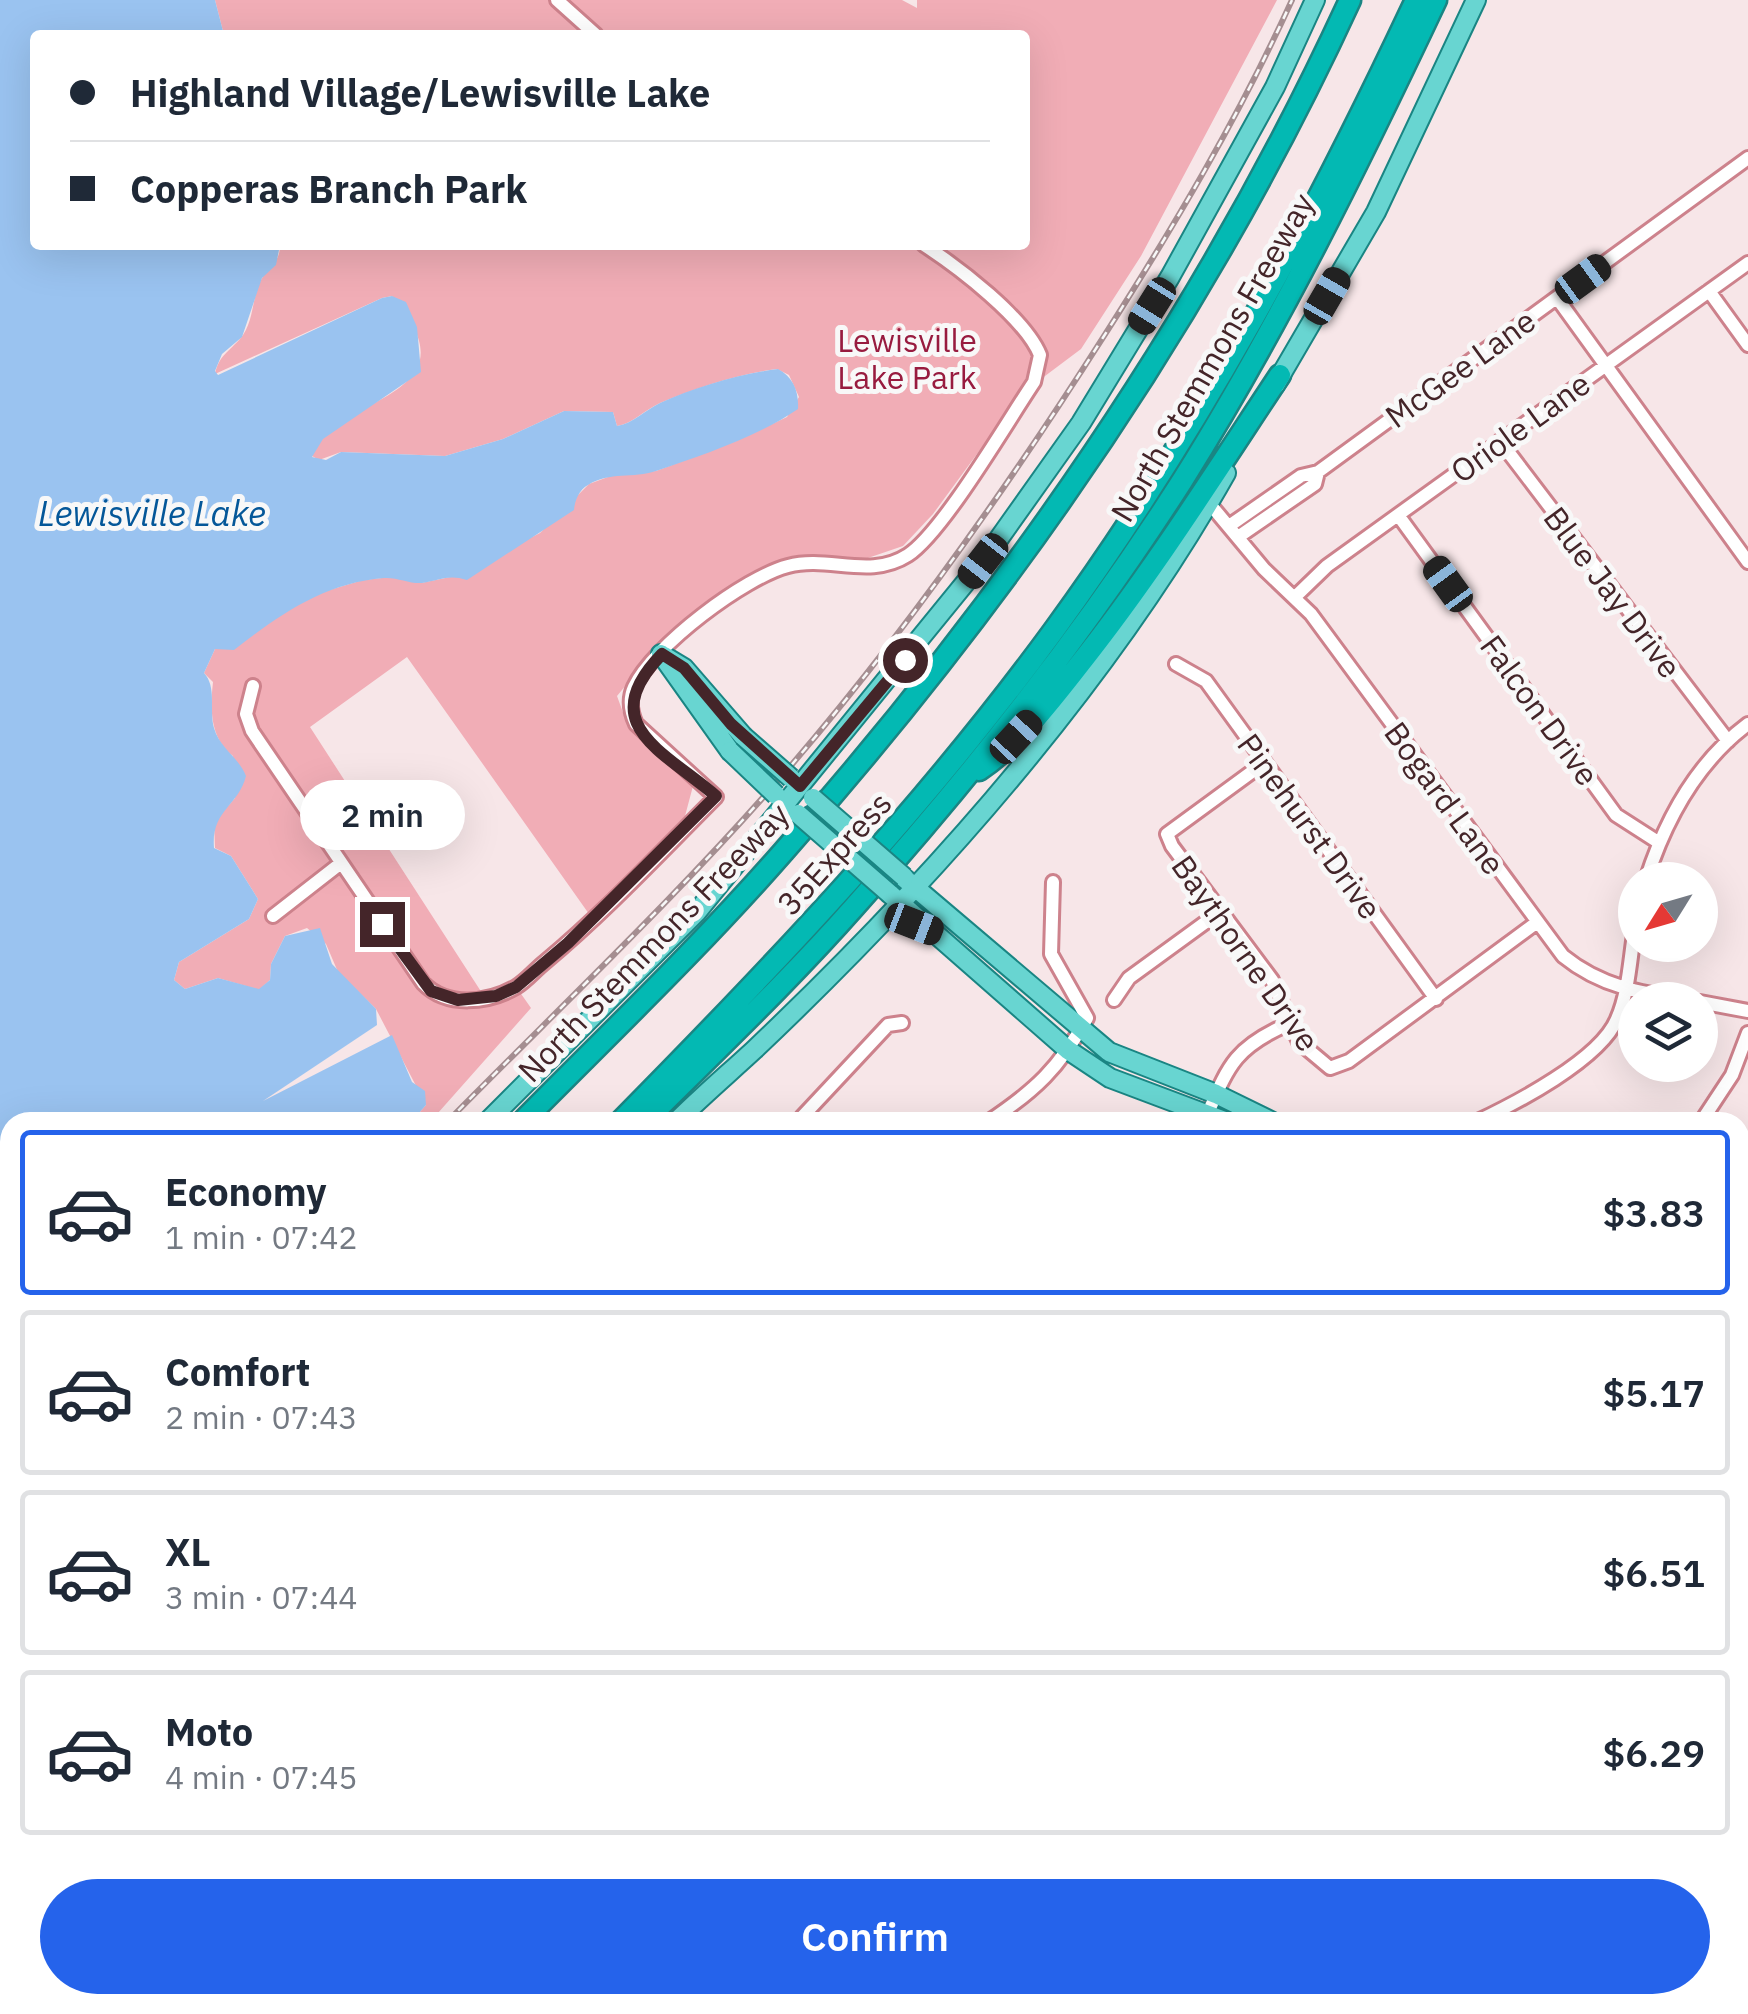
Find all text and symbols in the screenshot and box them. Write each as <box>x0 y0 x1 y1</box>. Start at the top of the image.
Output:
text: Highland Village/Lewisville Lake <box>130 68 710 117</box>
text: Copperas Branch Park <box>130 164 527 213</box>
street label: North Stemmons Freeway <box>1101 185 1323 529</box>
car <box>1550 249 1616 309</box>
car <box>1299 263 1355 329</box>
car <box>1123 273 1181 339</box>
street label: McGee Lane <box>1377 299 1543 437</box>
park label: Lewisville Lake Park <box>837 319 977 398</box>
street label: Oriole Lane <box>1442 362 1598 492</box>
water label: Lewisville Lake <box>38 490 266 536</box>
street label: Blue Jay Drive <box>1535 498 1691 686</box>
car <box>953 528 1013 594</box>
car <box>1418 551 1478 617</box>
street label: Falcon Drive <box>1471 626 1609 794</box>
route start <box>883 638 928 683</box>
car <box>985 705 1047 769</box>
street label: Bogard Lane <box>1375 713 1515 883</box>
street label: Pinehurst Drive <box>1228 725 1392 927</box>
callout: 2 min <box>300 779 464 849</box>
street label: 35Express <box>768 782 900 924</box>
street label: North Stemmons Freeway <box>508 793 798 1091</box>
text: 2 min <box>341 794 424 836</box>
street label: Baythorne Drive <box>1163 847 1329 1059</box>
north arrow <box>1618 862 1718 962</box>
map controls <box>1618 862 1718 1082</box>
car <box>881 899 947 949</box>
route end <box>360 902 405 947</box>
button: layers <box>1618 982 1718 1082</box>
text: Economy <box>165 1167 327 1216</box>
icon: car <box>45 1168 135 1258</box>
text: $3.83 <box>1602 1188 1705 1237</box>
text: 1 min · 07:42 <box>165 1216 358 1258</box>
text: Comfort <box>165 1347 310 1396</box>
icon: car <box>45 1348 135 1438</box>
text: $5.17 <box>1602 1368 1705 1417</box>
text: 2 min · 07:43 <box>165 1396 358 1438</box>
text: XL <box>165 1527 211 1576</box>
icon: car <box>45 1528 135 1618</box>
text: $6.51 <box>1602 1548 1705 1597</box>
text: 3 min · 07:44 <box>165 1576 358 1618</box>
text: Moto <box>165 1707 253 1756</box>
icon: car <box>45 1708 135 1798</box>
text: $6.29 <box>1602 1728 1705 1777</box>
text: 4 min · 07:45 <box>165 1756 358 1798</box>
button: Confirm <box>40 1879 1710 1994</box>

